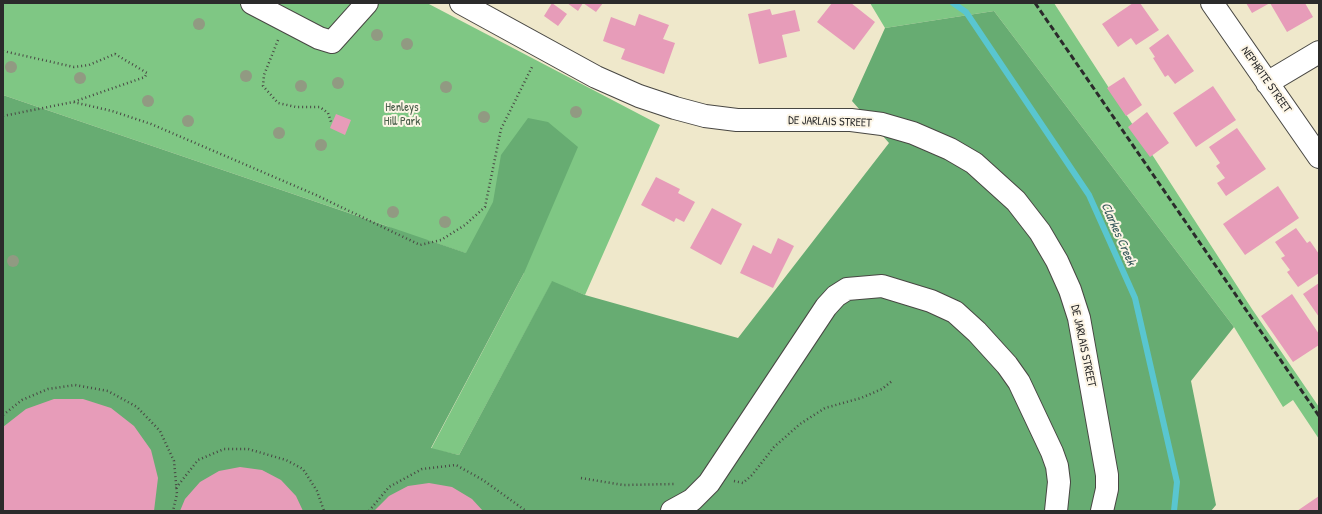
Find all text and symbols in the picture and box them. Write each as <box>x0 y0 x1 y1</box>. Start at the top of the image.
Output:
street label: NEPHRITE STREET <box>1238 44 1294 116</box>
park label: Henleys Hill Park <box>384 101 420 129</box>
street label: DE JARLAIS STREET <box>788 113 872 131</box>
water label: Clarkes Creek <box>1097 200 1139 268</box>
street label: DE JARLAIS STREET <box>1067 304 1099 388</box>

